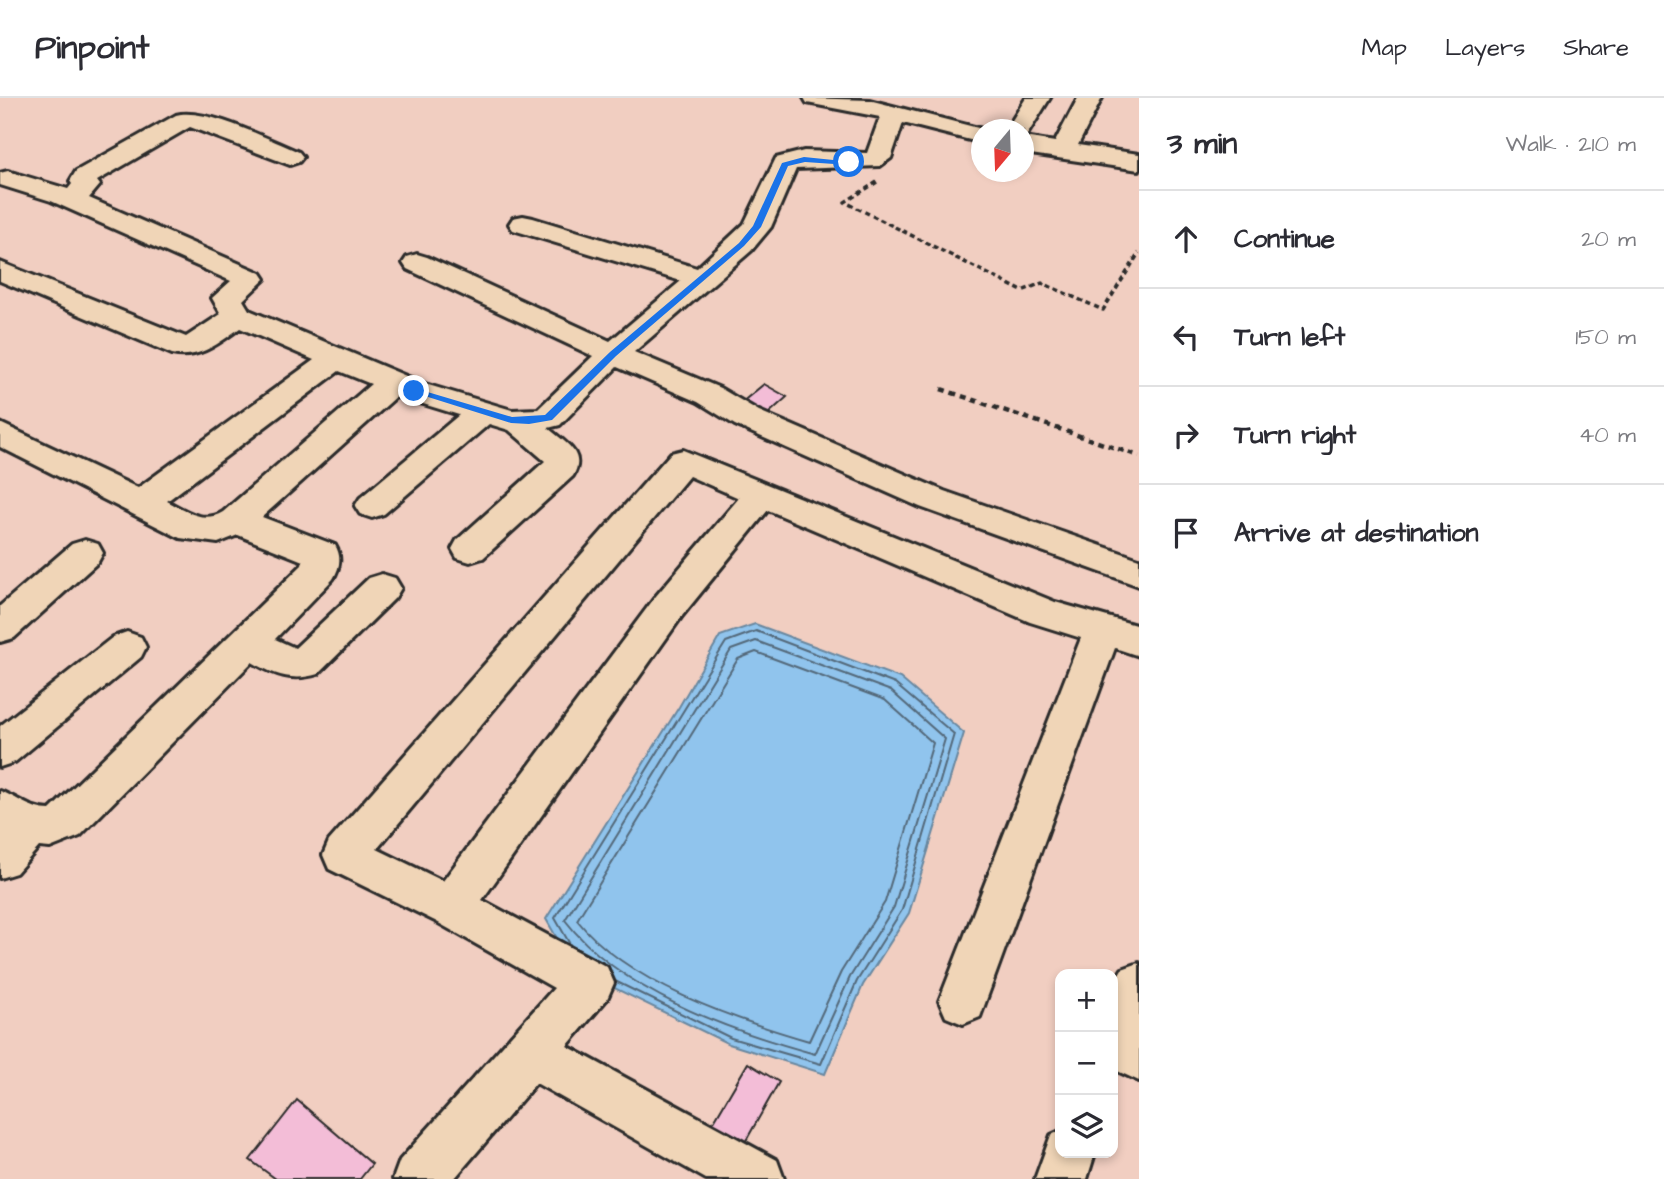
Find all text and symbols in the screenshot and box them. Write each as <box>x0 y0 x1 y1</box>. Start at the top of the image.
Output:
text: Pinpoint <box>35 25 149 71</box>
text: Map <box>1362 31 1407 65</box>
text: Layers <box>1445 31 1525 65</box>
text: Share <box>1563 31 1629 65</box>
north arrow <box>971 119 1034 182</box>
text: 3 min <box>1167 123 1237 165</box>
text: Walk · 210 m <box>1506 128 1636 160</box>
route start <box>833 146 864 177</box>
icon: ahead <box>1167 220 1205 258</box>
text: Continue <box>1234 221 1335 257</box>
text: 20 m <box>1581 223 1636 255</box>
icon: left <box>1167 318 1205 356</box>
text: Turn left <box>1234 319 1345 355</box>
text: 150 m <box>1575 321 1636 353</box>
route end <box>398 375 429 406</box>
icon: right <box>1167 416 1205 454</box>
text: Turn right <box>1234 417 1356 453</box>
text: 40 m <box>1579 419 1636 451</box>
icon: arrive <box>1167 514 1205 552</box>
text: Arrive at destination <box>1234 515 1479 551</box>
map controls <box>1055 969 1118 1158</box>
button: + <box>1055 969 1118 1032</box>
button: − <box>1055 1032 1118 1095</box>
button: layers <box>1055 1095 1118 1158</box>

